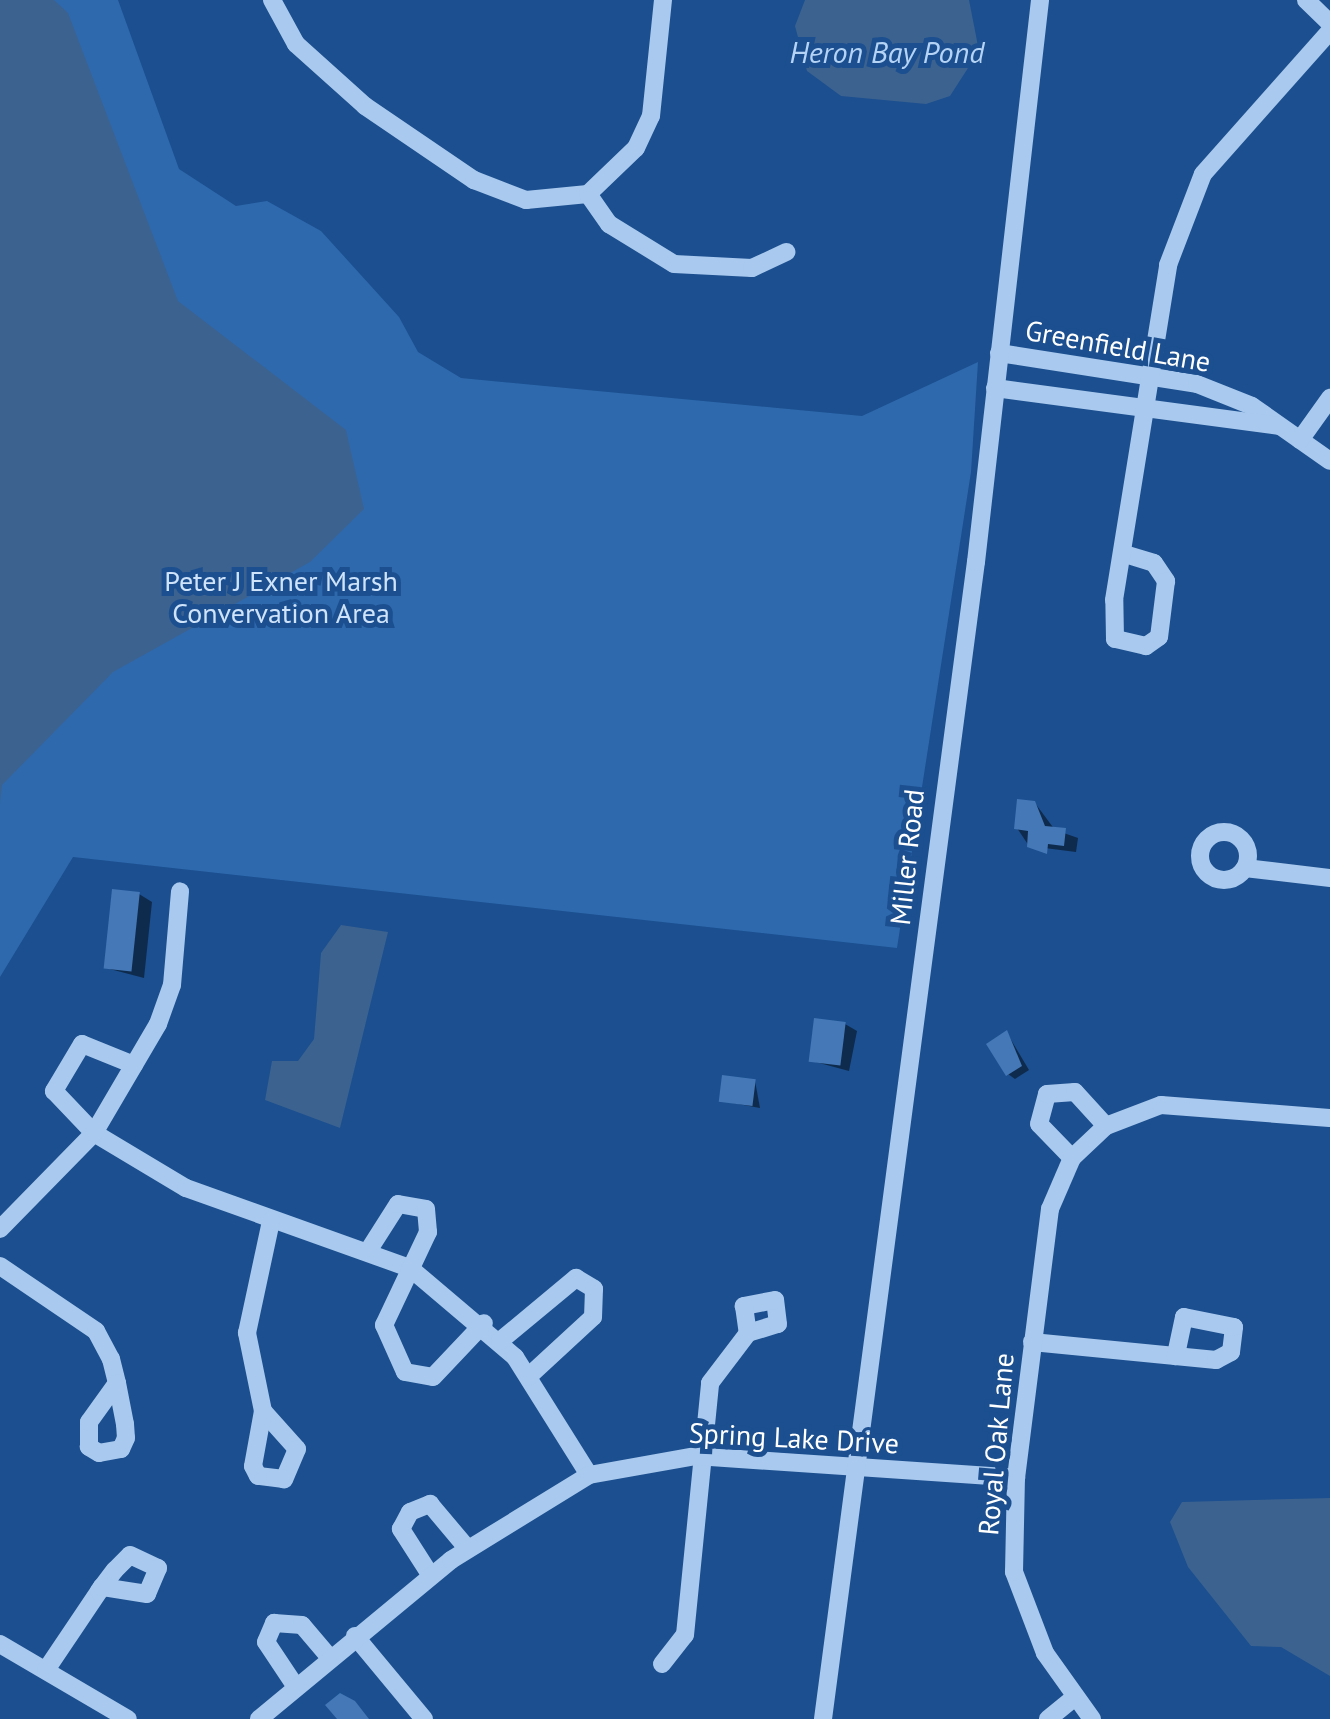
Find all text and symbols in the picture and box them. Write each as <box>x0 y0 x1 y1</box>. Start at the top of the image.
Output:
water label: Heron Bay Pond <box>789 34 985 70</box>
street label: Greenfield Lane <box>1023 313 1213 379</box>
park label: Peter J Exner Marsh Convervation Area <box>164 564 398 630</box>
street label: Miller Road <box>883 787 931 927</box>
street label: Royal Oak Lane <box>971 1351 1021 1537</box>
street label: Spring Lake Drive <box>688 1416 900 1460</box>

